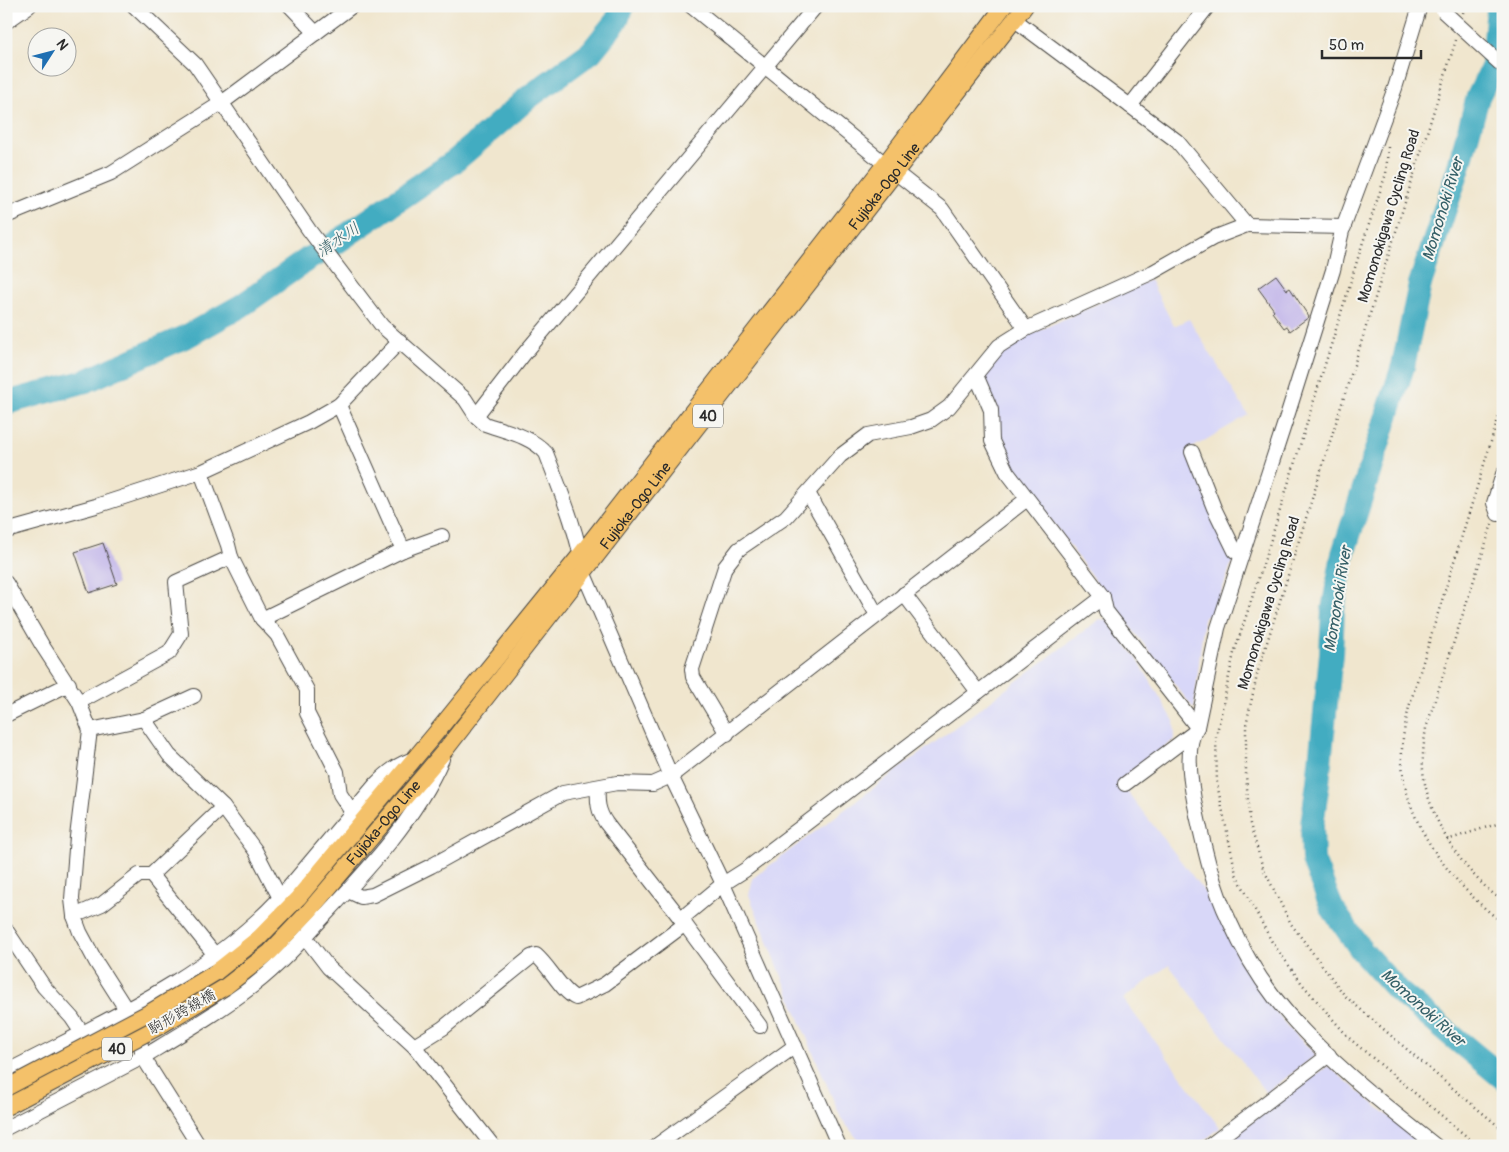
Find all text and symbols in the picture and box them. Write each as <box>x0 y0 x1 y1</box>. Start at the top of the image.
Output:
north arrow <box>28 28 78 78</box>
scale bar <box>1322 28 1420 60</box>
text: N <box>52 36 72 53</box>
text: 50 m <box>1329 36 1364 55</box>
street label: Momonokigawa Cycling Road <box>1354 127 1424 305</box>
street label: Fujioka-Ogo Line <box>844 138 925 234</box>
water label: Momonoki River <box>1418 153 1469 263</box>
water label: 清水川 <box>313 218 363 262</box>
road number: 40 <box>693 404 723 428</box>
street label: Fujioka-Ogo Line <box>595 458 676 553</box>
street label: Momonokigawa Cycling Road <box>1234 514 1304 692</box>
water label: Momonoki River <box>1320 543 1357 653</box>
street label: Fujioka-Ogo Line <box>342 776 425 869</box>
water label: Momonoki River <box>1377 965 1471 1053</box>
street label: 駒形跨線橋 <box>145 985 219 1039</box>
road number: 40 <box>102 1038 132 1060</box>

